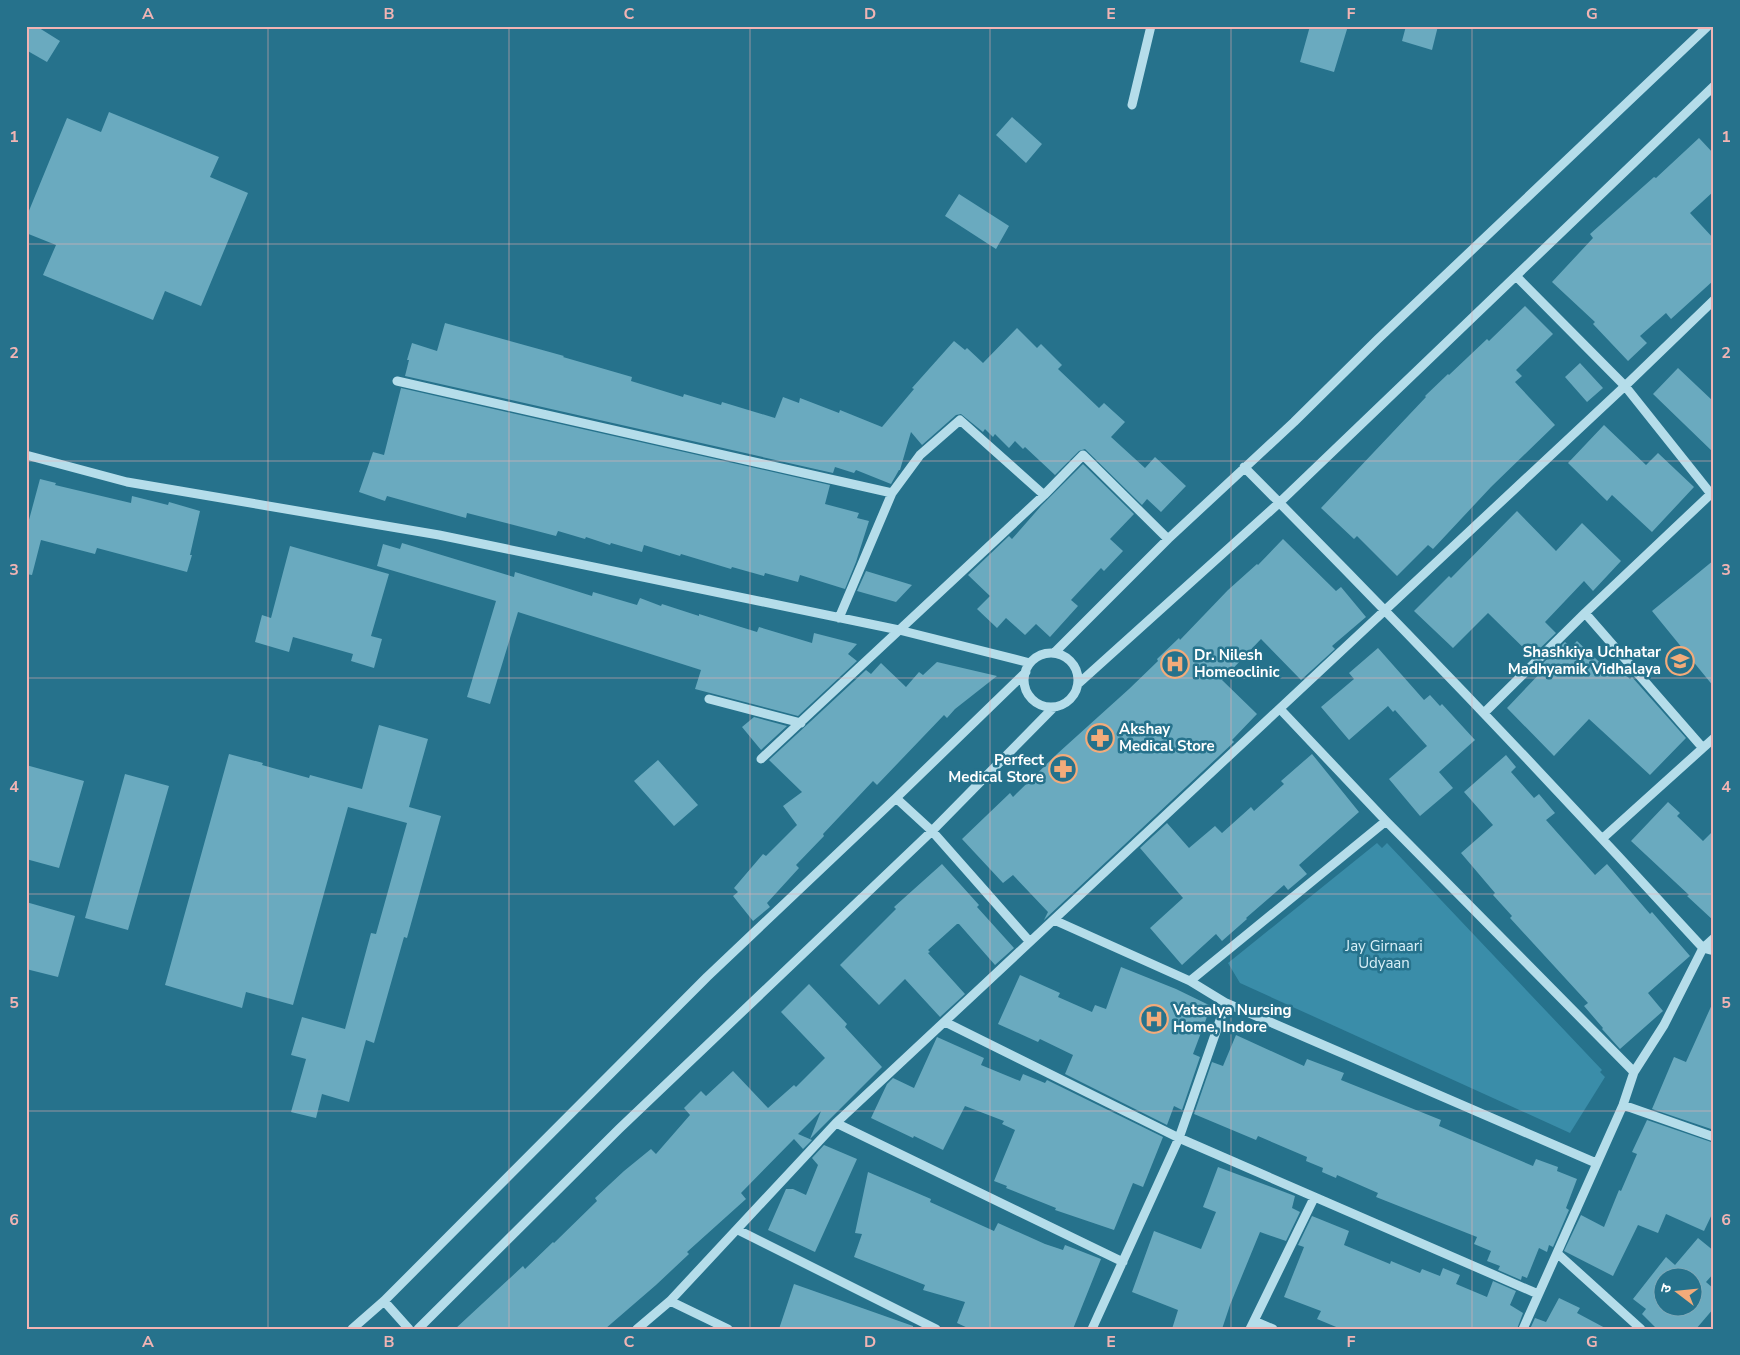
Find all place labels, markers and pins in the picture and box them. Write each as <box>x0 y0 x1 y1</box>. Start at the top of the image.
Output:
place label: Shashkiya Uchhatar Madhyamik Vidhalaya <box>1508 642 1661 679</box>
place label: Dr. Nilesh Homeoclinic <box>1194 645 1280 682</box>
school or university icon: Shashkiya Uchhatar Madhyamik Vidhalaya <box>1665 646 1695 676</box>
hospital icon: Dr. Nilesh Homeoclinic <box>1160 649 1190 679</box>
place label: Akshay Medical Store <box>1119 719 1215 756</box>
pharmacy icon: Akshay Medical Store <box>1085 723 1115 753</box>
place label: Perfect Medical Store <box>948 750 1044 787</box>
pharmacy icon: Perfect Medical Store <box>1048 754 1078 784</box>
place label: Vatsalya Nursing Home, Indore <box>1172 1000 1292 1037</box>
hospital icon: Vatsalya Nursing Home, Indore <box>1139 1004 1169 1034</box>

